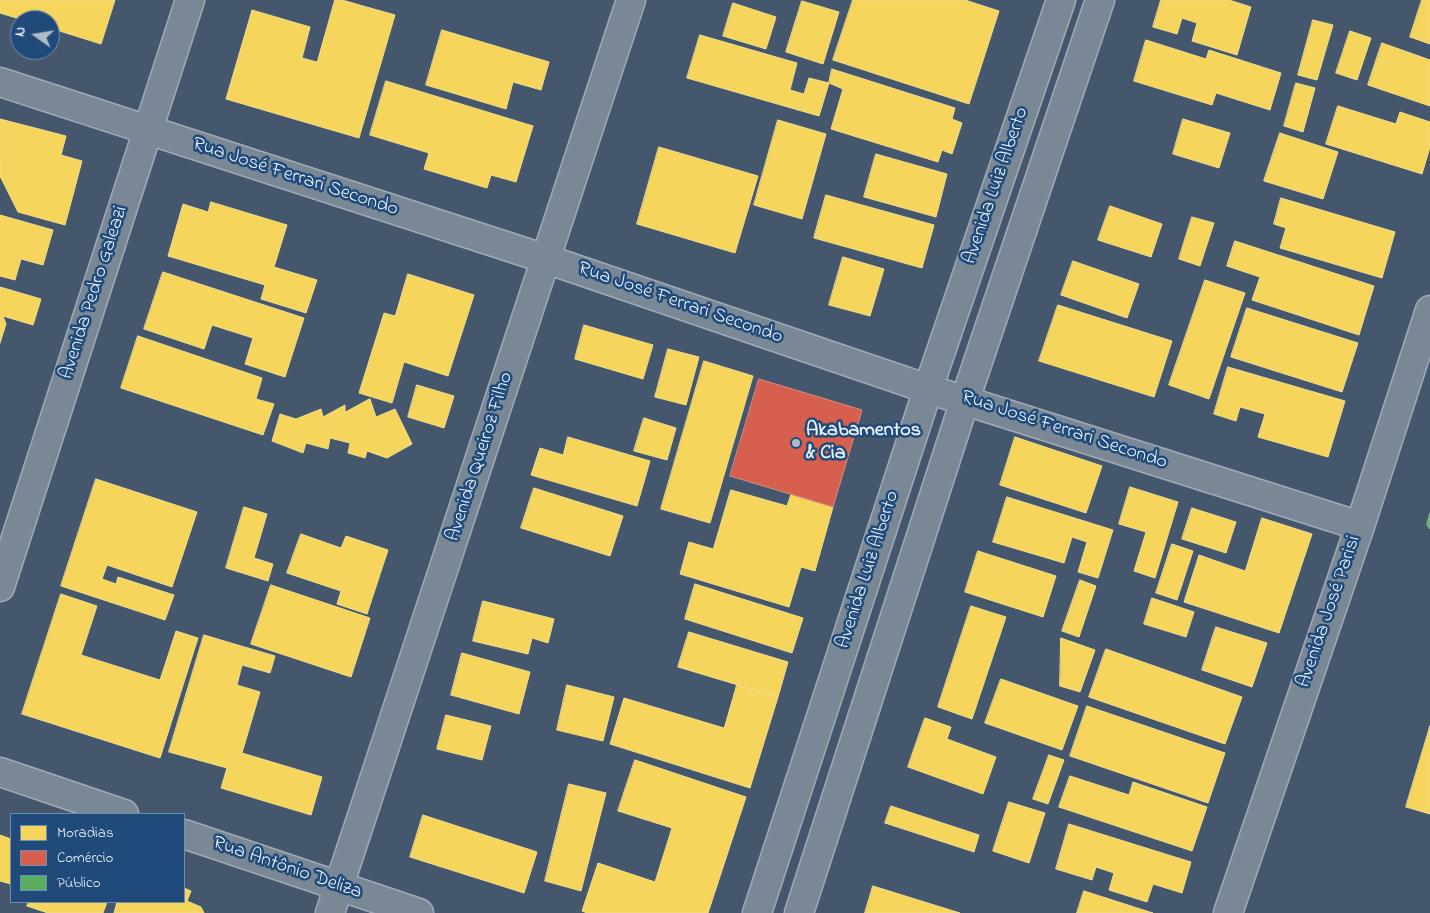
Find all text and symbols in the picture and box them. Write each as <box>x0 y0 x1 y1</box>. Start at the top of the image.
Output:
north arrow <box>10 10 60 60</box>
text: N <box>10 25 32 39</box>
street label: Avenida Luiz Alberto <box>959 104 1035 268</box>
street label: Rua José Ferrari Secondo <box>189 133 401 223</box>
street label: Avenida Pedro Galeazi <box>56 203 134 383</box>
street label: Rua José Ferrari Secondo <box>574 258 786 350</box>
street label: Avenida Queiroz Filho <box>442 369 520 545</box>
street label: Rua José Ferrari Secondo <box>958 386 1170 476</box>
place label: Akabamentos & Cia <box>806 420 921 467</box>
marker: Akabamentos & Cia <box>790 437 802 449</box>
street label: Avenida Luiz Alberto <box>832 488 906 652</box>
street label: Avenida José Parisi <box>1293 533 1367 691</box>
legend <box>10 813 185 903</box>
text: Moradias <box>57 822 114 844</box>
street label: Rua Antônio Deliza <box>209 832 365 906</box>
text: Comércio <box>57 847 113 869</box>
text: Público <box>57 872 100 894</box>

